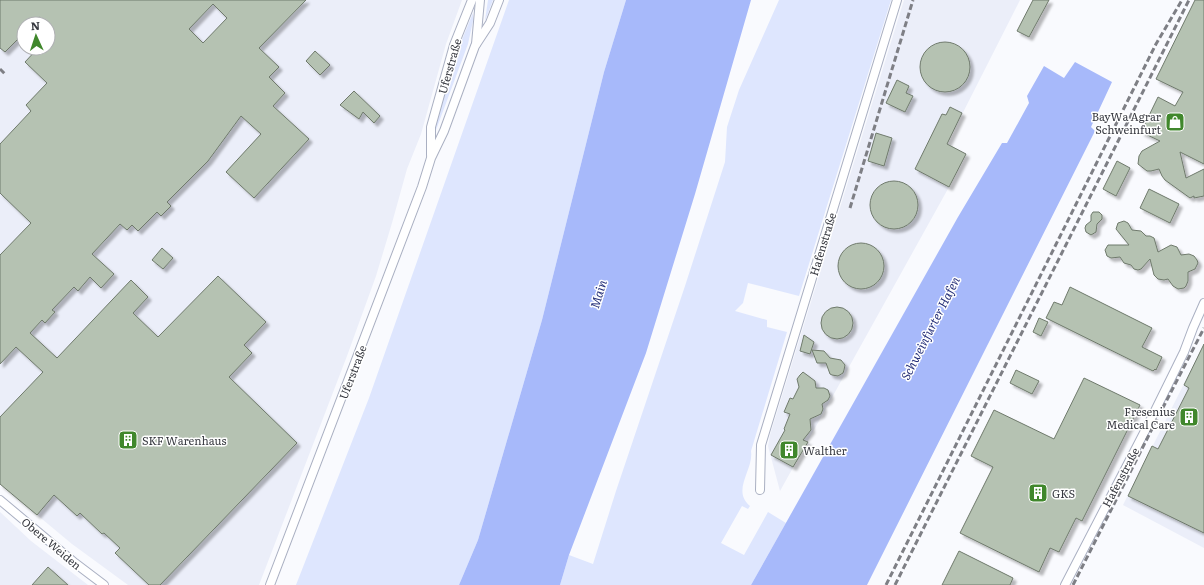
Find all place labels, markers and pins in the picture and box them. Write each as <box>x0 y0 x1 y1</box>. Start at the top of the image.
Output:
place label: BayWa Agrar Schweinfurt <box>1092 108 1162 137</box>
shop icon: BayWa Agrar Schweinfurt <box>1164 111 1186 133</box>
place label: Fresenius Medical Care <box>1107 403 1175 432</box>
building icon: Fresenius Medical Care <box>1178 406 1200 428</box>
building icon: SKF Warenhaus <box>117 429 139 451</box>
place label: SKF Warenhaus <box>142 432 226 448</box>
building icon: Walther <box>778 439 800 461</box>
place label: Walther <box>803 442 848 458</box>
building icon: GKS <box>1027 482 1049 504</box>
place label: GKS <box>1052 485 1075 501</box>

